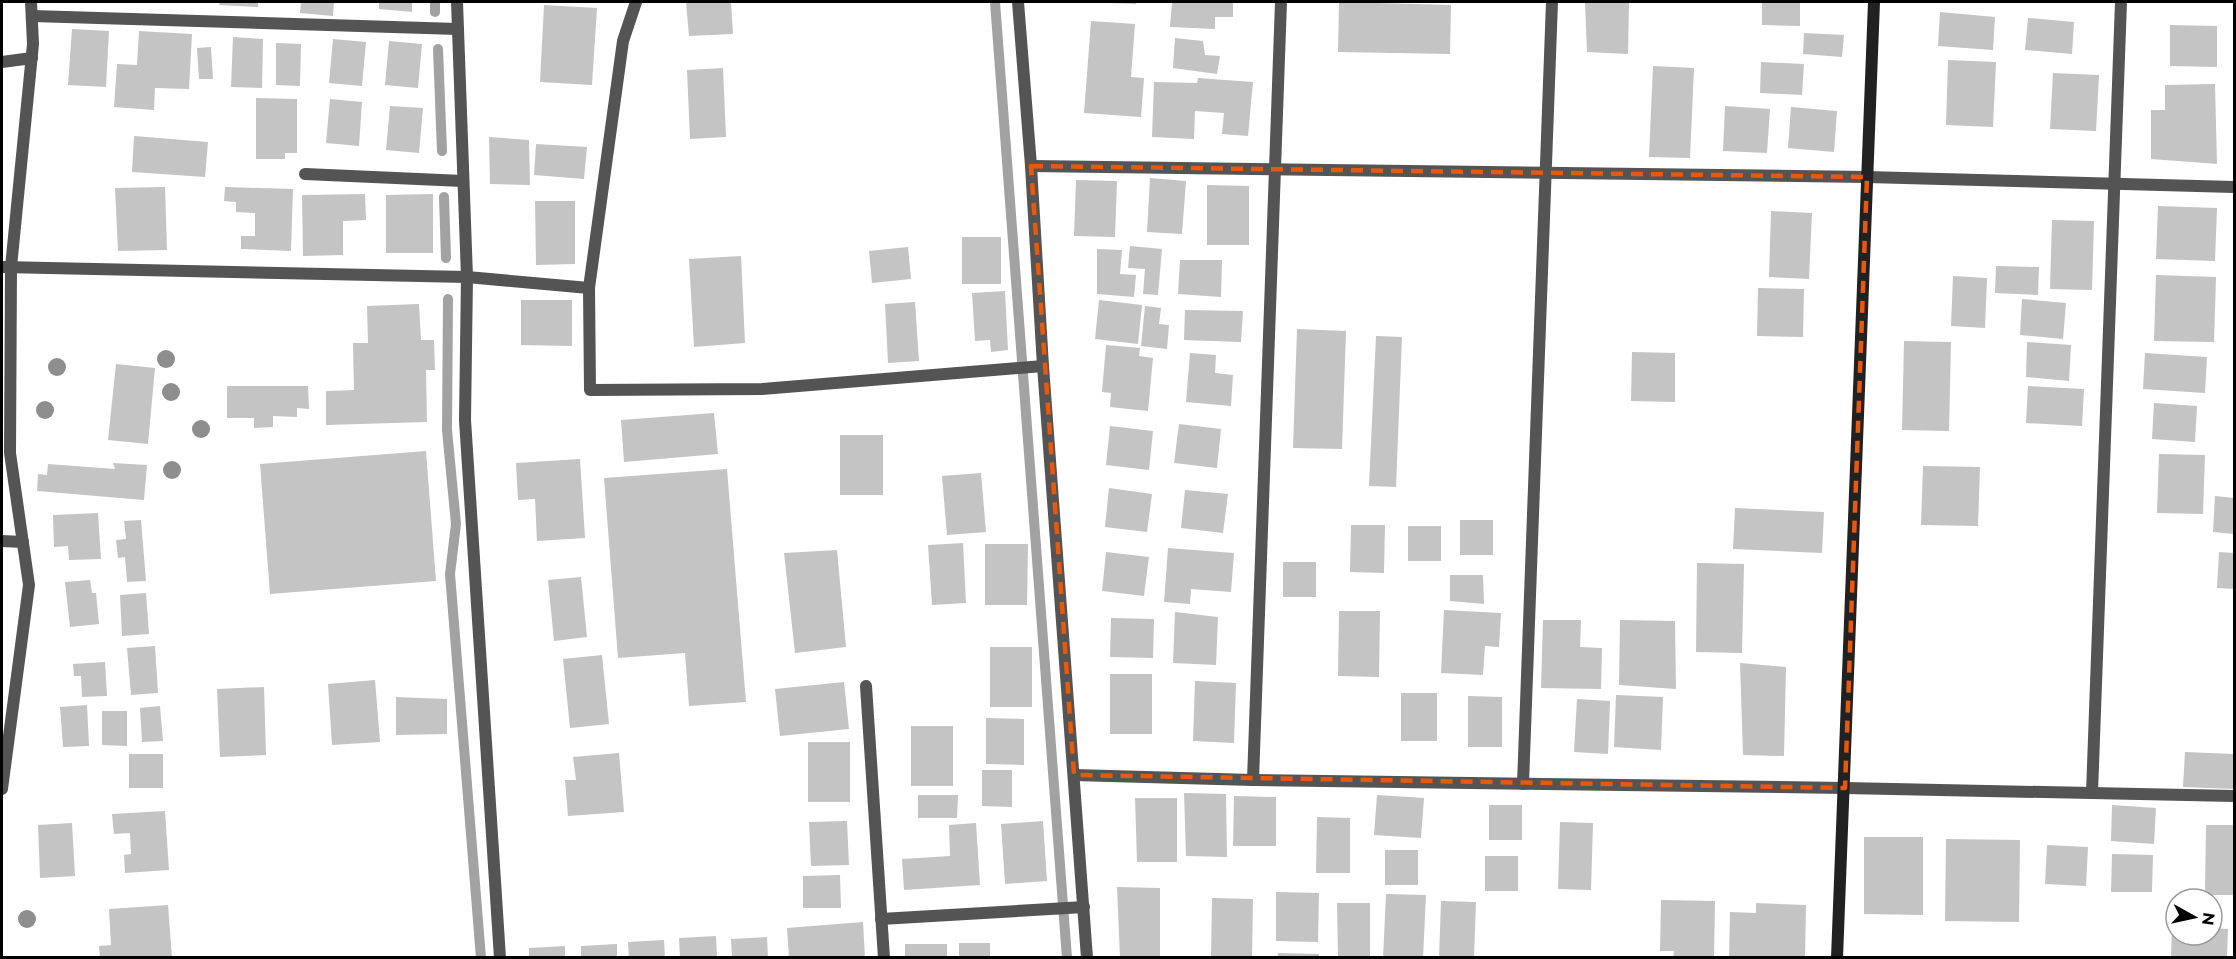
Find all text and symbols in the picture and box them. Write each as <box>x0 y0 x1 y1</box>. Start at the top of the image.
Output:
north arrow <box>2164 887 2224 947</box>
text: N <box>2198 911 2219 927</box>

